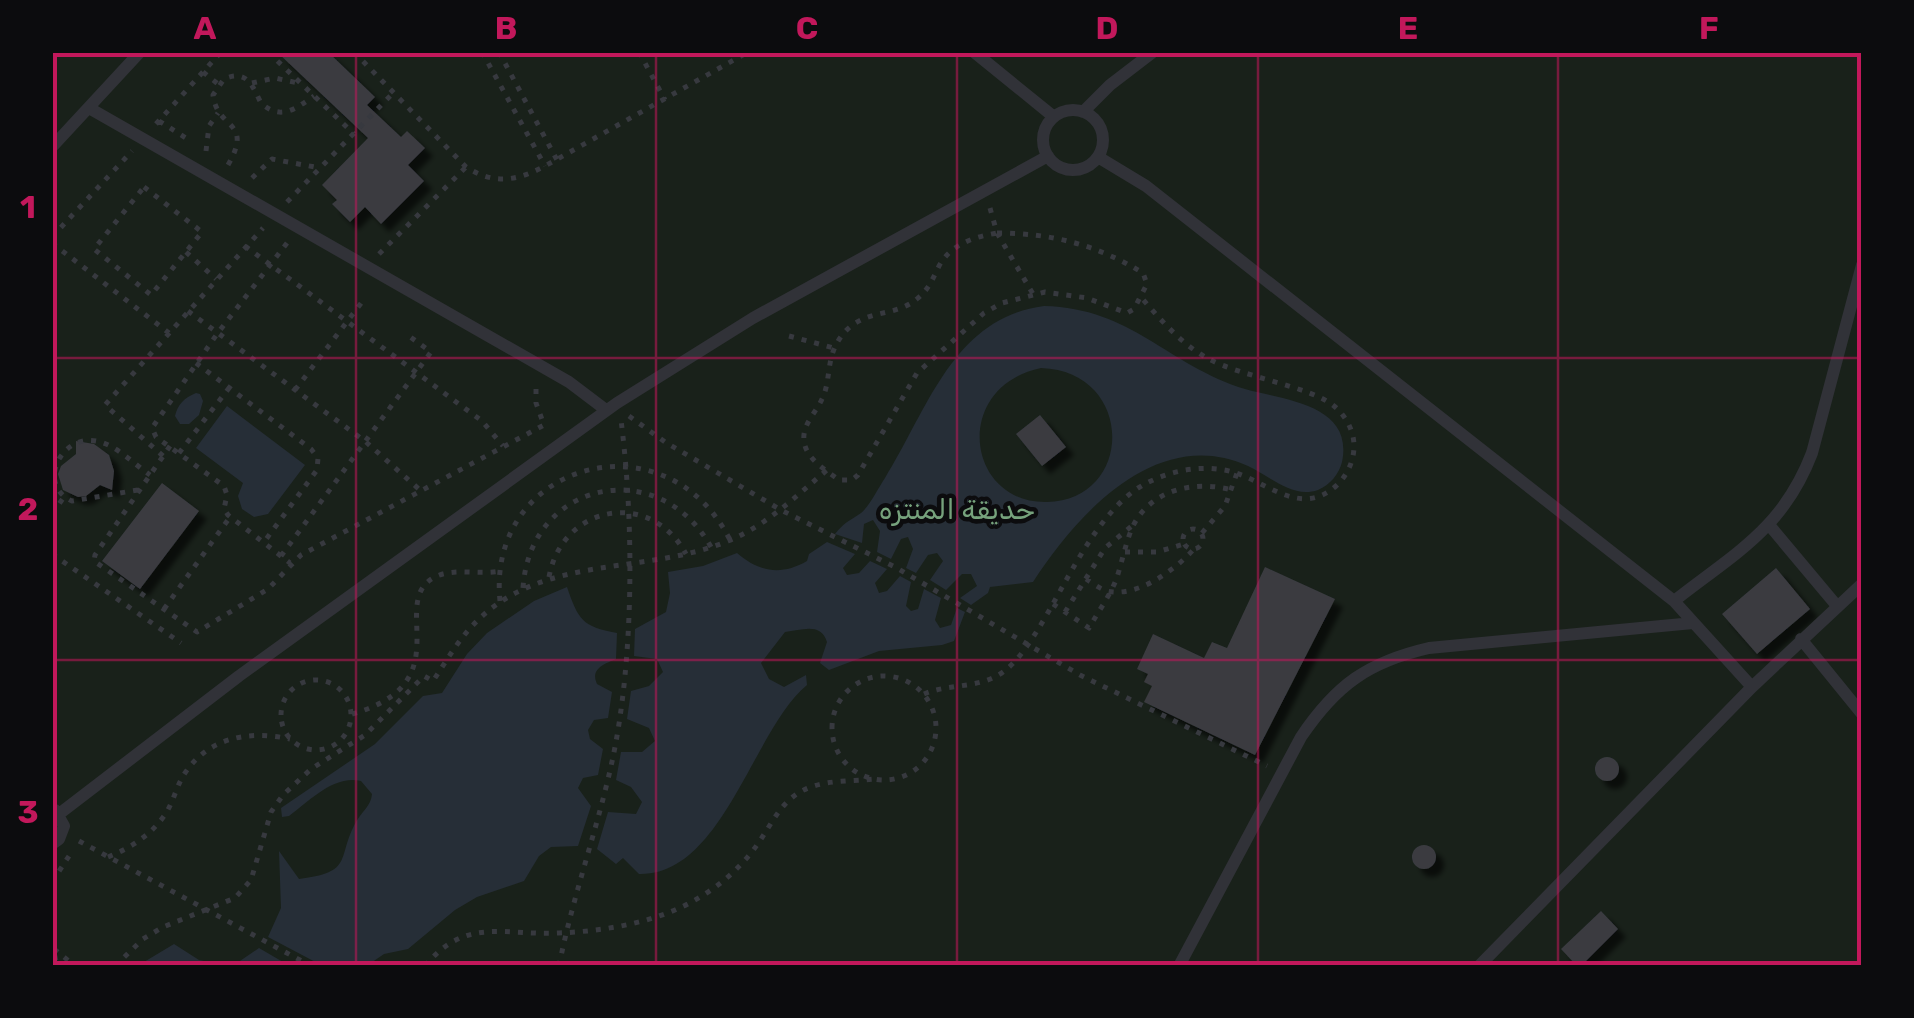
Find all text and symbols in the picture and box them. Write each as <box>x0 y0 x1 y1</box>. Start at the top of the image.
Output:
text: A <box>194 9 217 47</box>
text: B <box>495 9 517 47</box>
text: C <box>796 9 818 47</box>
text: D <box>1096 9 1118 47</box>
text: E <box>1398 9 1418 47</box>
text: F <box>1699 9 1719 47</box>
text: 1 <box>20 188 36 226</box>
text: 2 <box>18 490 38 528</box>
park label: حديقة المنتزه <box>879 493 1035 526</box>
text: 3 <box>17 793 39 831</box>

